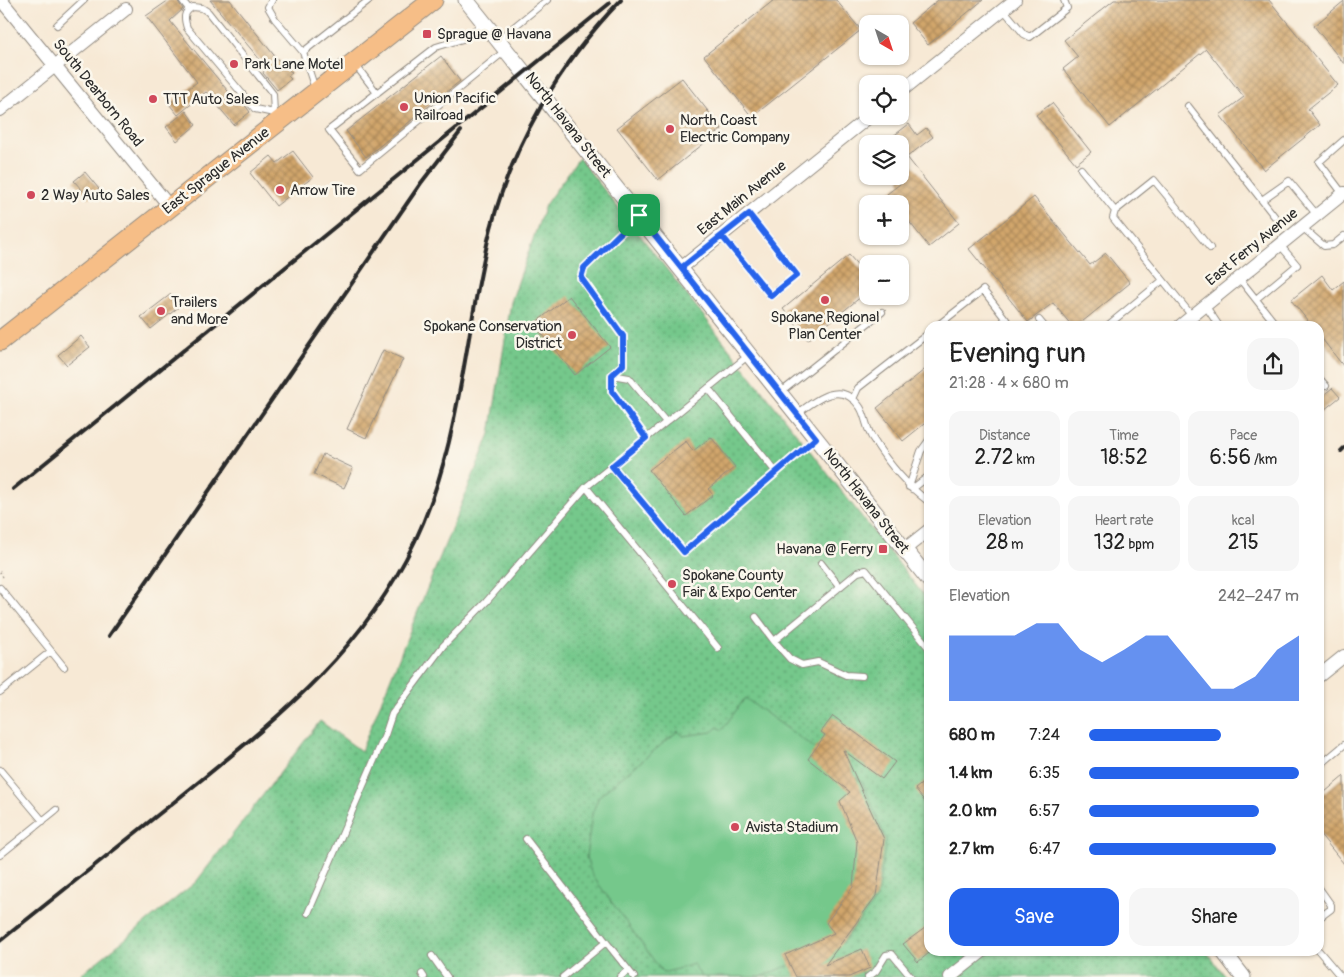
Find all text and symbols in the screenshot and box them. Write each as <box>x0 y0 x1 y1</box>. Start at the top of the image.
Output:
north arrow <box>859 15 909 65</box>
map controls <box>859 15 909 305</box>
place label: Sprague @ Havana <box>437 25 551 44</box>
marker: Sprague @ Havana <box>421 28 433 40</box>
street label: South Dearborn Road <box>49 35 147 151</box>
place label: Park Lane Motel <box>244 55 344 74</box>
marker: Park Lane Motel <box>228 58 240 70</box>
street label: North Havana Street <box>521 68 616 182</box>
button: locate <box>859 75 909 125</box>
place label: Union Pacific Railroad <box>414 89 496 125</box>
place label: TTT Auto Sales <box>163 90 259 109</box>
marker: TTT Auto Sales <box>147 93 159 105</box>
marker: Union Pacific Railroad <box>398 101 410 113</box>
place label: North Coast Electric Company <box>680 111 790 147</box>
street label: East Sprague Avenue <box>159 123 274 219</box>
marker: North Coast Electric Company <box>664 123 676 135</box>
button: layers <box>859 135 909 185</box>
street label: East Main Avenue <box>694 156 791 240</box>
place label: Arrow Tire <box>290 181 355 200</box>
marker: Arrow Tire <box>274 184 286 196</box>
place label: 2 Way Auto Sales <box>41 186 150 205</box>
marker: 2 Way Auto Sales <box>25 189 37 201</box>
pin <box>618 194 660 236</box>
button: + <box>859 195 909 245</box>
icon: arrive <box>625 201 653 229</box>
street label: East Ferry Avenue <box>1202 204 1302 290</box>
button: − <box>859 255 909 305</box>
place label: Trailers and More <box>171 293 229 329</box>
marker: Spokane Regional Plan Center <box>819 294 831 306</box>
marker: Trailers and More <box>155 305 167 317</box>
place label: Spokane Regional Plan Center <box>770 308 880 344</box>
place label: Spokane Conservation District <box>423 317 563 353</box>
marker: Spokane Conservation District <box>566 329 578 341</box>
text: Evening run <box>949 336 1086 371</box>
button: share <box>1247 338 1299 390</box>
text: 21:28 · 4 × 680 m <box>949 373 1069 393</box>
text: Distance <box>979 427 1030 444</box>
text: Time <box>1109 427 1139 444</box>
text: Pace <box>1229 427 1257 444</box>
street label: North Havana Street <box>819 444 914 558</box>
text: 2.72 <box>974 444 1014 471</box>
text: 18:52 <box>1100 444 1148 471</box>
text: 6:56 <box>1209 444 1251 471</box>
text: km <box>1014 451 1035 468</box>
text: /km <box>1251 451 1277 468</box>
text: Elevation <box>978 512 1031 529</box>
text: Heart rate <box>1094 512 1154 529</box>
text: kcal <box>1232 512 1255 529</box>
text: 28 <box>986 529 1008 556</box>
text: 132 <box>1094 529 1125 556</box>
text: 215 <box>1228 529 1259 556</box>
text: m <box>1008 536 1024 553</box>
text: bpm <box>1125 536 1154 553</box>
place label: Havana @ Ferry <box>776 540 874 559</box>
marker: Havana @ Ferry <box>877 543 889 555</box>
place label: Spokane County Fair & Expo Center <box>682 566 798 602</box>
marker: Spokane County Fair & Expo Center <box>666 578 678 590</box>
text: Elevation <box>949 586 1010 606</box>
text: 242–247 m <box>1218 586 1299 606</box>
text: 680 m <box>949 725 995 745</box>
text: 7:24 <box>1029 725 1060 745</box>
text: 1.4 km <box>949 763 992 783</box>
text: 6:35 <box>1029 763 1060 783</box>
text: 2.0 km <box>949 801 997 821</box>
text: 6:57 <box>1029 801 1060 821</box>
place label: Avista Stadium <box>745 818 838 837</box>
marker: Avista Stadium <box>729 821 741 833</box>
text: 2.7 km <box>949 839 994 859</box>
text: 6:47 <box>1029 839 1060 859</box>
button: Save <box>949 888 1119 946</box>
button: Share <box>1129 888 1299 946</box>

